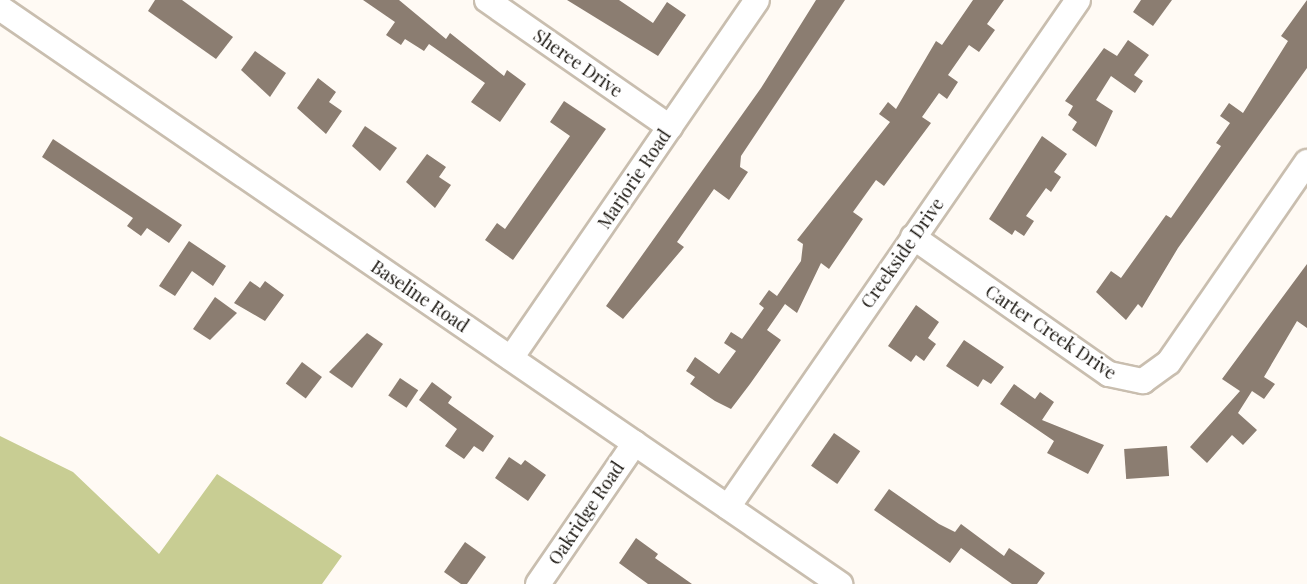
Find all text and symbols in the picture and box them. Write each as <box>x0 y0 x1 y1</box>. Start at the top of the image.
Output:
street label: Sheree Drive <box>529 24 627 102</box>
street label: Marjorie Road <box>593 125 675 233</box>
street label: Creekside Drive <box>856 194 948 312</box>
street label: Baseline Road <box>367 255 473 337</box>
street label: Carter Creek Drive <box>981 280 1121 384</box>
street label: Oakridge Road <box>544 457 628 569</box>

